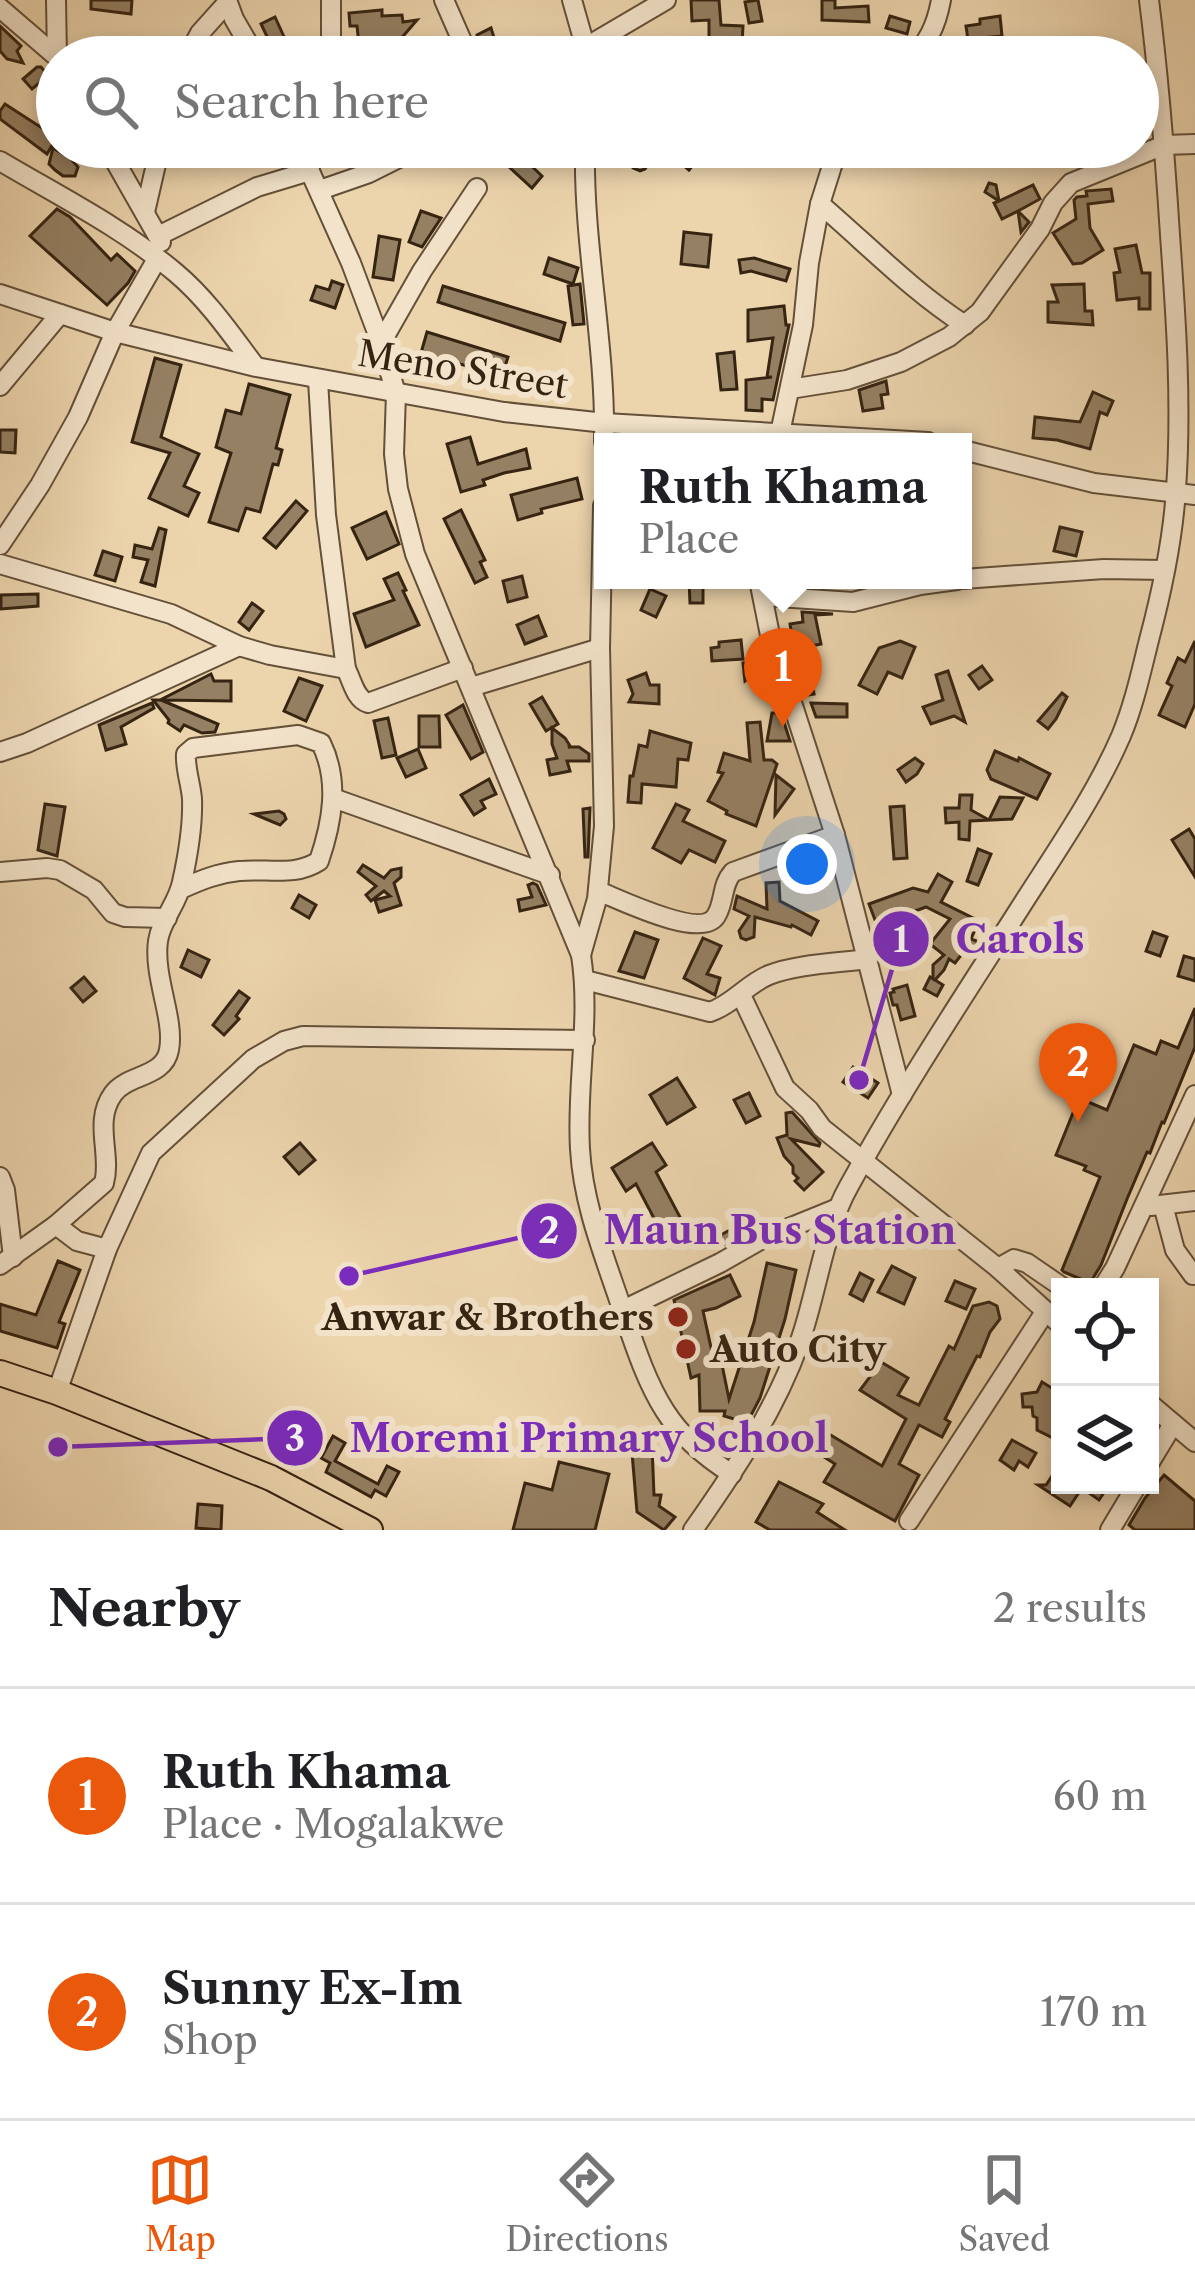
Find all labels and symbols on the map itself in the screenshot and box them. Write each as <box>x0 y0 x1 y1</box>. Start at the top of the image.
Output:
street label: Meno Street <box>355 331 571 407</box>
pin: 1 <box>744 628 822 727</box>
your location <box>777 834 837 894</box>
callout: Carols <box>871 901 1109 976</box>
text: Carols <box>955 915 1085 963</box>
text: 1 <box>893 917 909 961</box>
pin: 2 <box>1039 1023 1117 1122</box>
callout: Maun Bus Station <box>519 1193 980 1268</box>
text: Maun Bus Station <box>603 1206 957 1254</box>
text: 2 <box>538 1208 560 1252</box>
place label: Anwar & Brothers <box>321 1295 654 1339</box>
marker: Anwar & Brothers <box>665 1304 691 1330</box>
place label: Auto City <box>709 1327 887 1371</box>
marker: Auto City <box>673 1336 699 1362</box>
callout: Moremi Primary School <box>265 1401 854 1476</box>
text: Moremi Primary School <box>349 1414 829 1462</box>
text: 3 <box>285 1416 305 1460</box>

